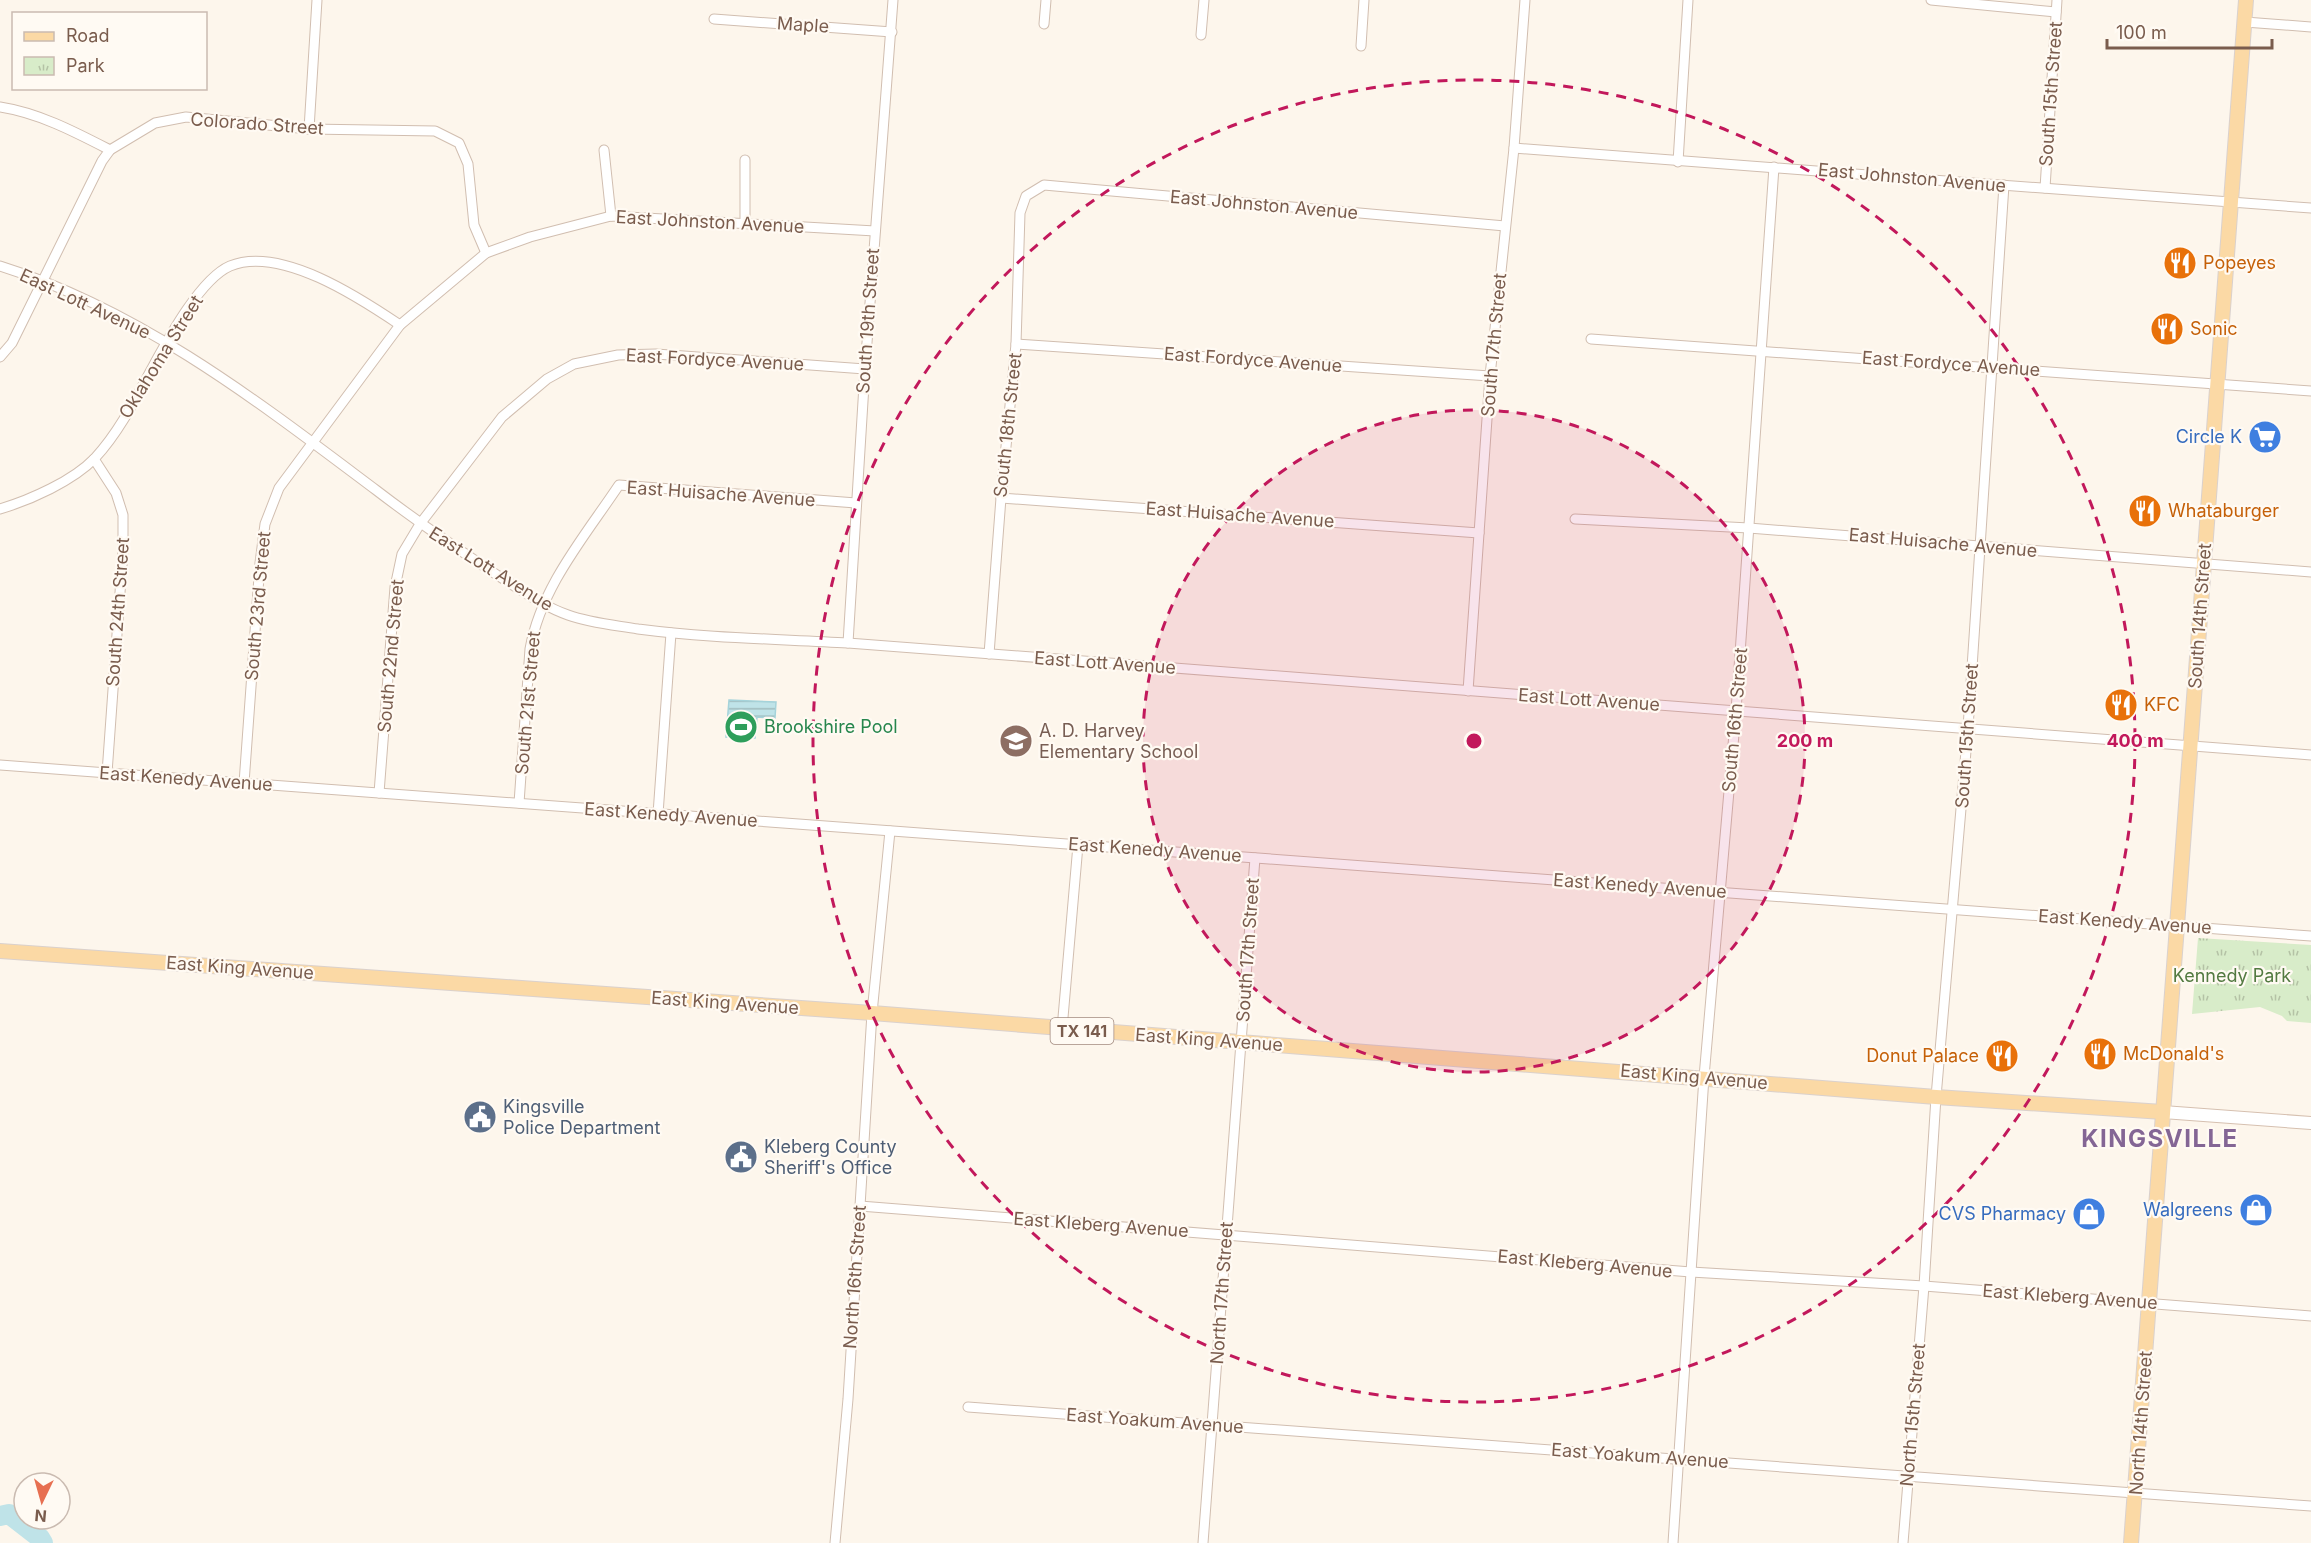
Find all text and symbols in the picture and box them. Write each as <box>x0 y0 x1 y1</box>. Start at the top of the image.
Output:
legend <box>12 12 207 90</box>
street label: Maple <box>776 12 830 37</box>
scale bar <box>2107 12 2272 50</box>
street label: South 15th Street <box>2035 21 2066 167</box>
text: 100 m <box>2116 22 2167 43</box>
text: Road <box>66 25 109 46</box>
text: Park <box>66 55 105 76</box>
street label: Colorado Street <box>190 108 325 139</box>
street label: East Johnston Avenue <box>1817 159 2007 196</box>
street label: East Johnston Avenue <box>1169 186 1359 223</box>
street label: East Johnston Avenue <box>615 206 805 237</box>
restaurant icon: Popeyes <box>2162 245 2198 281</box>
street label: South 19th Street <box>852 247 883 394</box>
place label: Popeyes <box>2203 252 2276 273</box>
street label: East Lott Avenue <box>16 264 154 343</box>
street label: South 17th Street <box>1477 272 1510 418</box>
street label: Oklahoma Street <box>114 291 207 422</box>
restaurant icon: Sonic <box>2149 311 2185 347</box>
place label: Sonic <box>2190 318 2238 339</box>
street label: East Fordyce Avenue <box>1163 343 1343 376</box>
street label: East Fordyce Avenue <box>625 344 805 375</box>
street label: East Fordyce Avenue <box>1861 347 2041 380</box>
street label: South 18th Street <box>989 351 1026 498</box>
supermarket icon: Circle K <box>2247 419 2283 455</box>
place label: Circle K <box>2176 426 2242 447</box>
street label: East Huisache Avenue <box>626 476 816 511</box>
restaurant icon: Whataburger <box>2127 493 2163 529</box>
street label: East Huisache Avenue <box>1145 497 1335 532</box>
place label: Whataburger <box>2168 500 2279 521</box>
street label: East Lott Avenue <box>425 522 557 615</box>
street label: East Huisache Avenue <box>1848 524 2038 561</box>
street label: South 23rd Street <box>241 530 275 682</box>
street label: South 24th Street <box>102 537 133 687</box>
street label: South 14th Street <box>2184 542 2215 689</box>
street label: South 22nd Street <box>373 578 408 734</box>
street label: South 21st Street <box>511 630 544 776</box>
street label: South 16th Street <box>1718 646 1751 793</box>
street label: East Lott Avenue <box>1033 647 1177 678</box>
street label: South 15th Street <box>1951 663 1982 809</box>
street label: East Lott Avenue <box>1517 684 1661 715</box>
restaurant icon: KFC <box>2103 687 2139 723</box>
place label: KFC <box>2144 694 2180 715</box>
sports icon: Brookshire Pool <box>723 709 759 745</box>
place label: Brookshire Pool <box>764 716 898 737</box>
place label: A. D. Harvey Elementary School <box>1039 720 1198 762</box>
school or university icon: A. D. Harvey Elementary School <box>998 723 1034 759</box>
text: 200 m <box>1777 730 1833 751</box>
text: 400 m <box>2106 730 2164 751</box>
centre of rings <box>1464 731 1484 751</box>
street label: East Kenedy Avenue <box>99 762 274 795</box>
street label: East Kenedy Avenue <box>584 798 759 831</box>
street label: East Kenedy Avenue <box>1068 833 1243 866</box>
street label: East Kenedy Avenue <box>1553 869 1728 902</box>
street label: South 17th Street <box>1232 877 1263 1023</box>
street label: East Kenedy Avenue <box>2038 905 2213 938</box>
street label: East King Avenue <box>165 952 315 983</box>
park label: Kennedy Park <box>2173 965 2291 986</box>
street label: East King Avenue <box>650 987 800 1018</box>
road number: TX 141 <box>1050 1018 1114 1044</box>
street label: East King Avenue <box>1134 1024 1284 1055</box>
restaurant icon: McDonald's <box>2082 1036 2118 1072</box>
restaurant icon: Donut Palace <box>1984 1038 2020 1074</box>
place label: McDonald's <box>2123 1043 2224 1064</box>
place label: Donut Palace <box>1866 1045 1979 1066</box>
street label: East King Avenue <box>1619 1060 1769 1093</box>
place label: Kingsville Police Department <box>503 1096 660 1138</box>
public building icon: Kingsville Police Department <box>462 1099 498 1135</box>
district label: KINGSVILLE <box>2081 1124 2239 1153</box>
place label: Kleberg County Sheriff's Office <box>764 1136 897 1178</box>
public building icon: Kleberg County Sheriff's Office <box>723 1139 759 1175</box>
shop icon: Walgreens <box>2238 1192 2274 1228</box>
shop icon: CVS Pharmacy <box>2071 1196 2107 1232</box>
place label: Walgreens <box>2143 1199 2233 1220</box>
place label: CVS Pharmacy <box>1939 1203 2066 1224</box>
street label: North 16th Street <box>839 1204 870 1349</box>
street label: East Kleberg Avenue <box>1013 1208 1189 1241</box>
street label: North 17th Street <box>1206 1221 1237 1365</box>
street label: East Kleberg Avenue <box>1497 1245 1673 1282</box>
street label: East Kleberg Avenue <box>1982 1280 2158 1313</box>
street label: North 15th Street <box>1896 1342 1929 1487</box>
street label: North 14th Street <box>2125 1350 2156 1496</box>
street label: East Yoakum Avenue <box>1066 1404 1244 1437</box>
street label: East Yoakum Avenue <box>1551 1439 1729 1472</box>
north arrow <box>12 1471 72 1531</box>
text: N <box>34 1505 48 1526</box>

